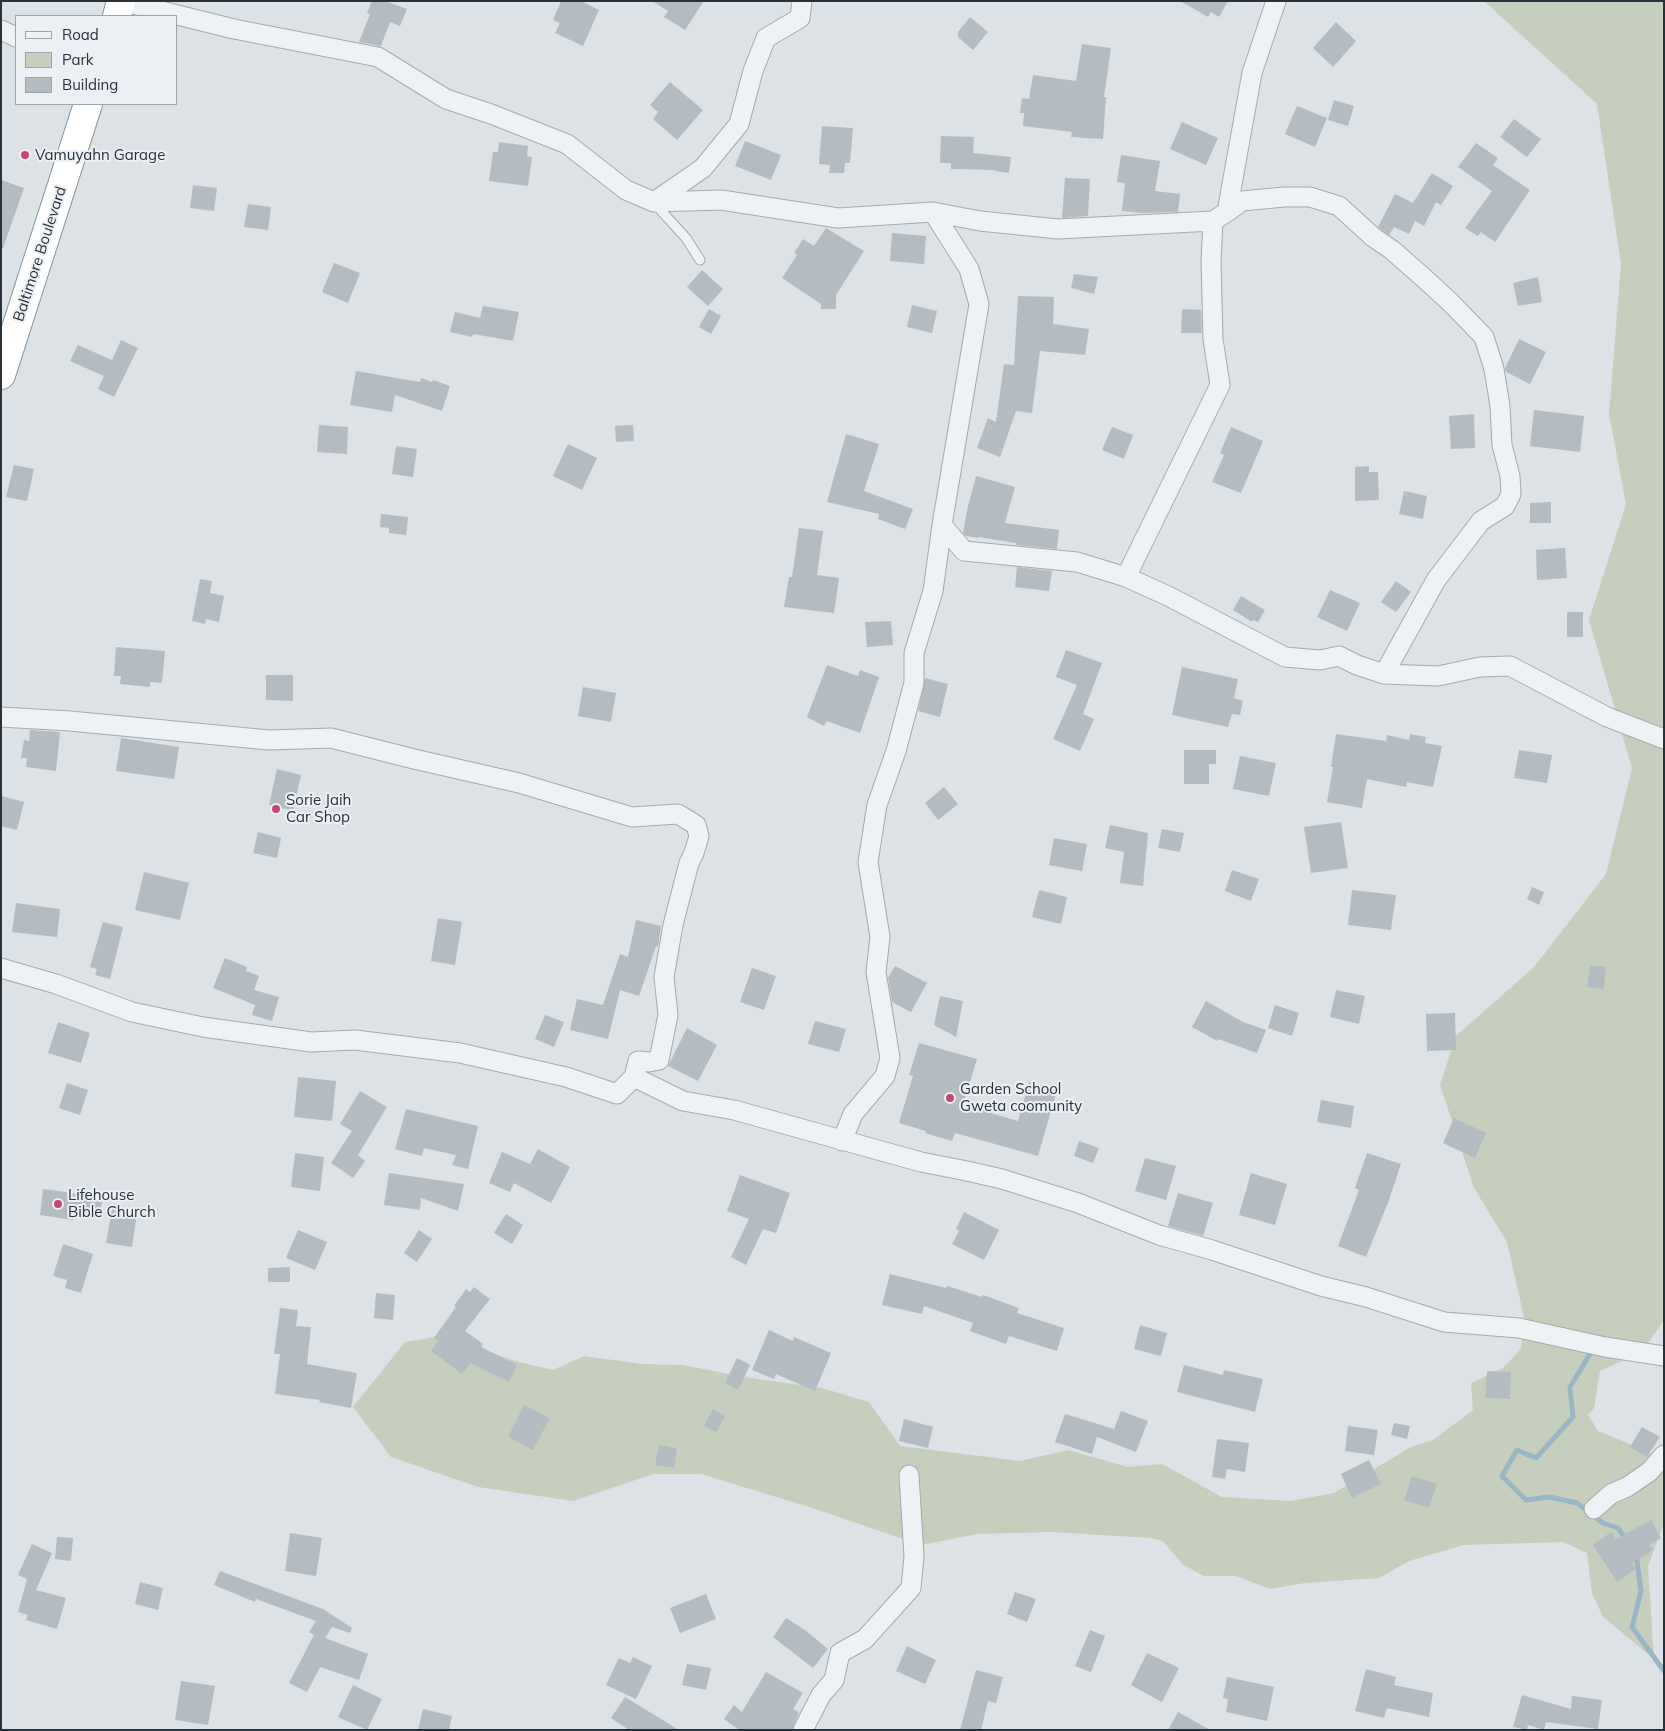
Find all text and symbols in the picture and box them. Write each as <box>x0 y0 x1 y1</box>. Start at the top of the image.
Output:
legend <box>15 15 178 105</box>
text: Road <box>62 25 99 44</box>
text: Park <box>62 50 94 69</box>
text: Building <box>62 75 118 94</box>
place label: Vamuyahn Garage <box>35 146 165 164</box>
marker: Vamuyahn Garage <box>19 149 31 161</box>
street label: Baltimore Boulevard <box>10 184 70 324</box>
place label: Sorie Jaih Car Shop <box>286 791 351 826</box>
marker: Sorie Jaih Car Shop <box>270 803 282 815</box>
place label: Garden School Gweta coomunity <box>960 1080 1082 1115</box>
marker: Garden School Gweta coomunity <box>944 1092 956 1104</box>
place label: Lifehouse Bible Church <box>68 1186 156 1221</box>
marker: Lifehouse Bible Church <box>52 1198 64 1210</box>

